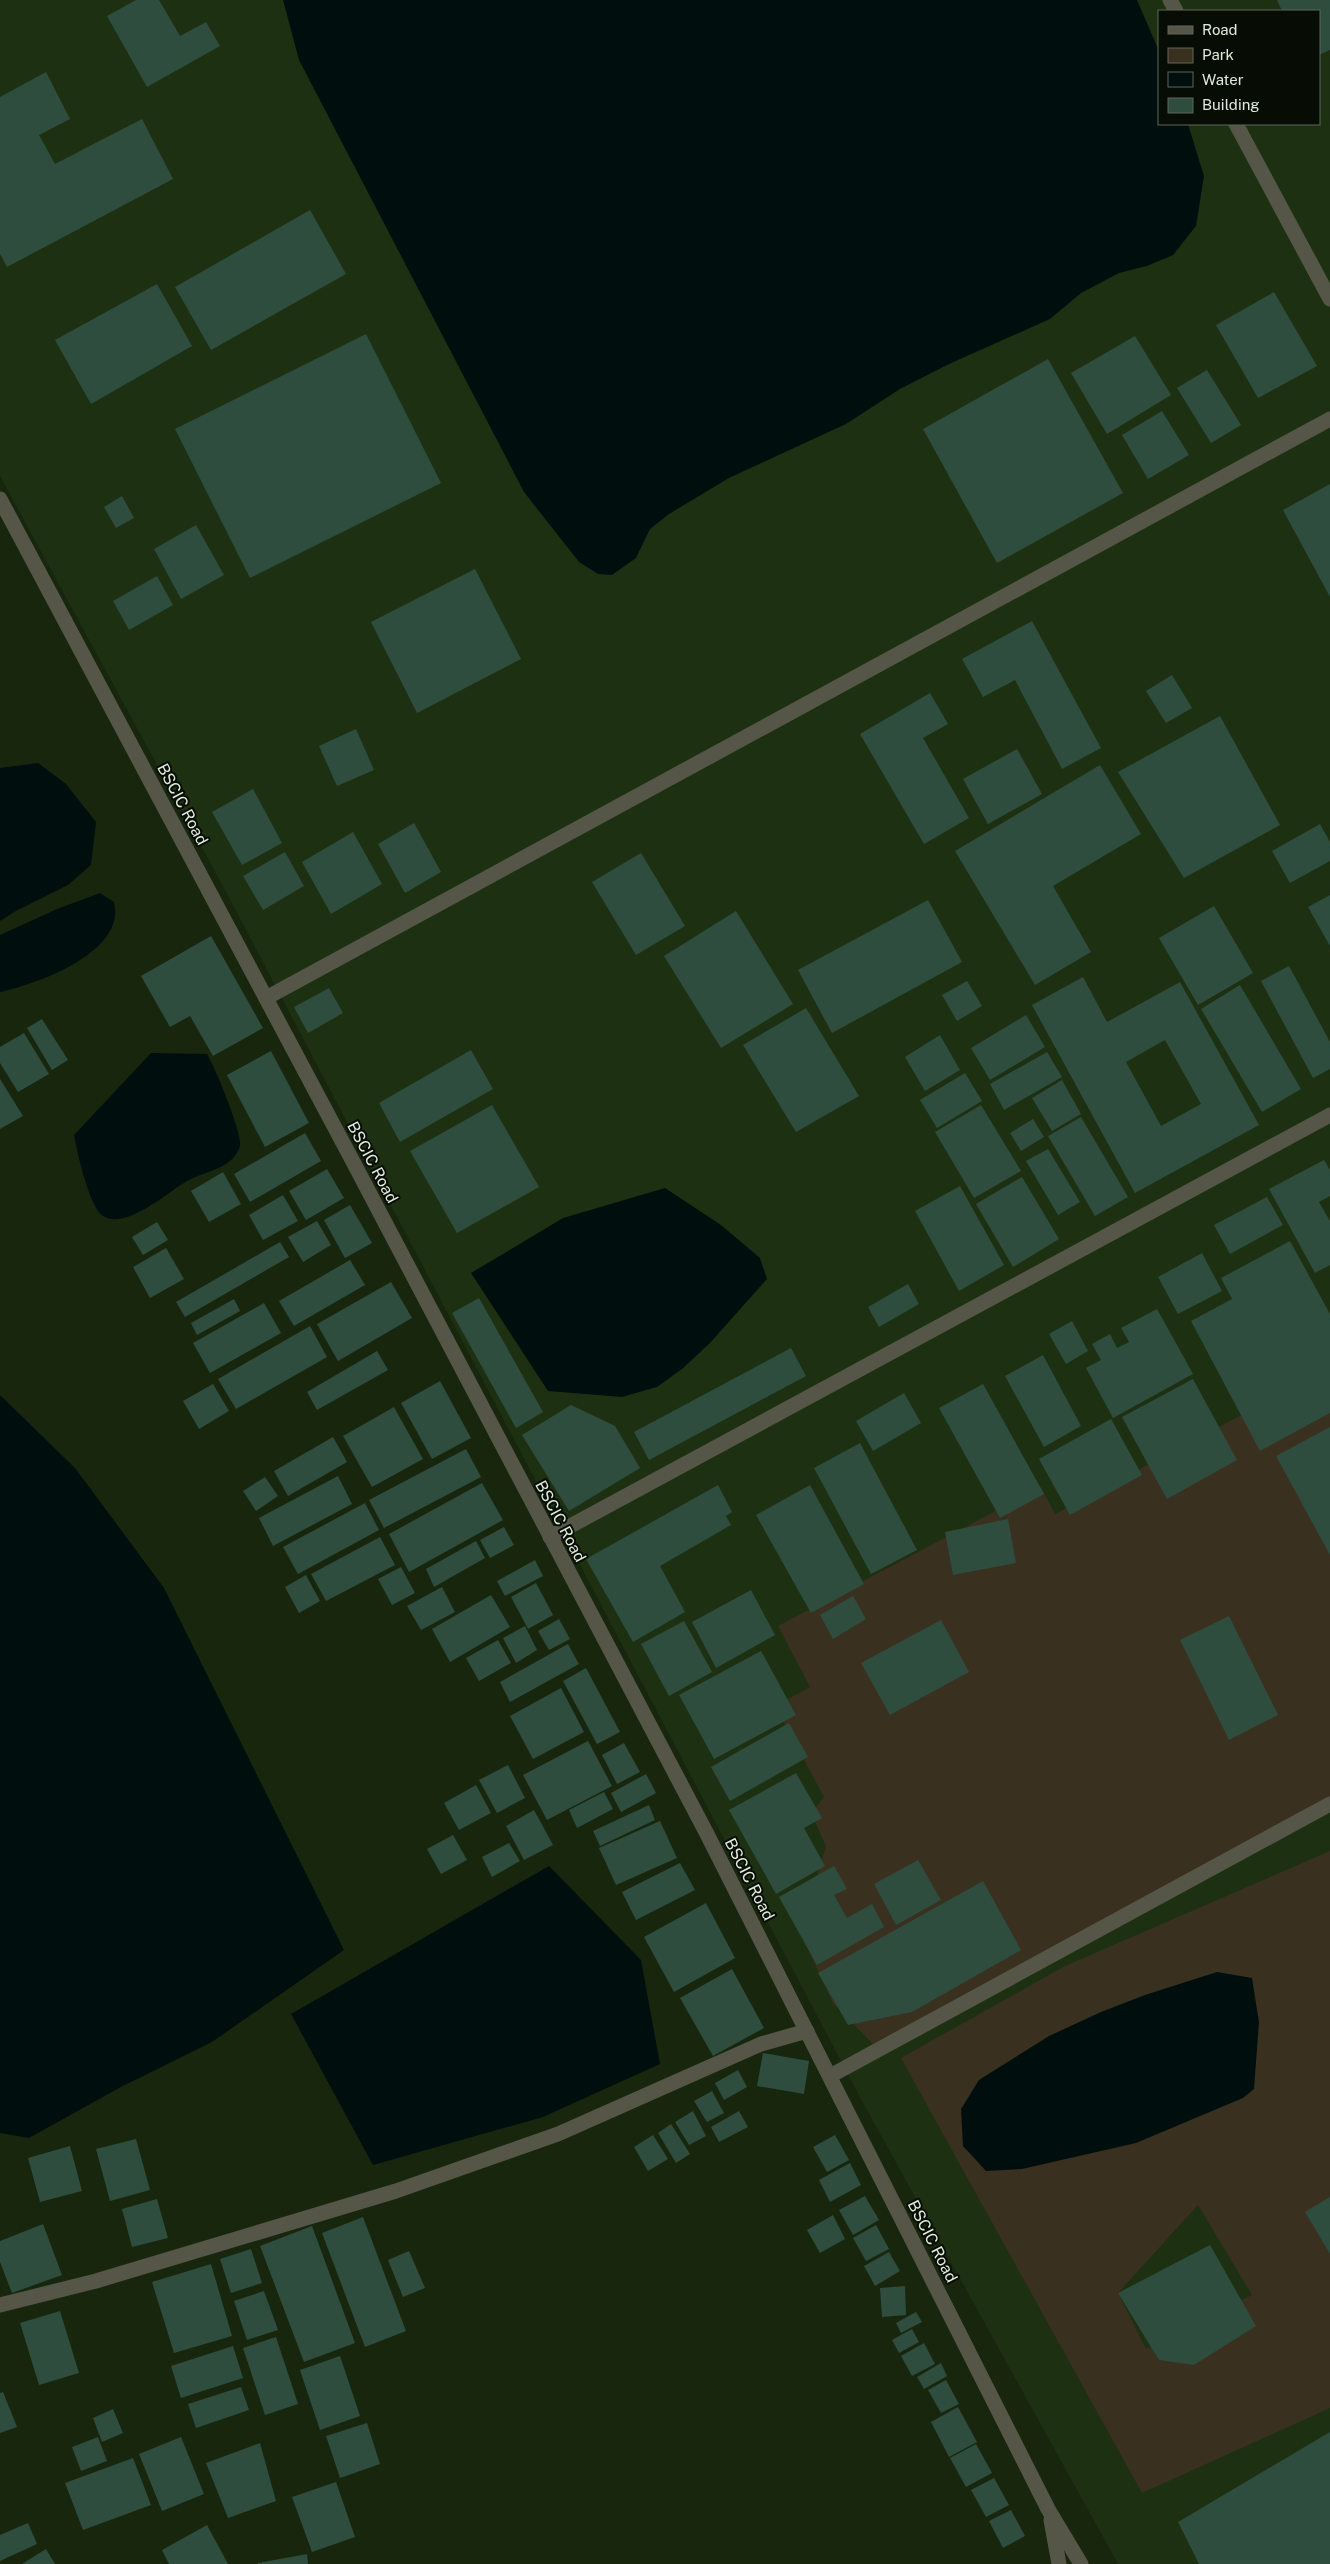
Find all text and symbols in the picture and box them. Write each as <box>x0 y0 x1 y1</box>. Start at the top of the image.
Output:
legend <box>1158 10 1320 125</box>
text: Road <box>1202 21 1238 38</box>
text: Park <box>1202 46 1234 63</box>
text: Water <box>1202 71 1244 88</box>
text: Building <box>1202 96 1260 113</box>
street label: BSCIC Road <box>153 760 212 848</box>
street label: BSCIC Road <box>343 1118 402 1206</box>
street label: BSCIC Road <box>531 1477 590 1565</box>
street label: BSCIC Road <box>721 1835 778 1923</box>
street label: BSCIC Road <box>904 2197 961 2285</box>

